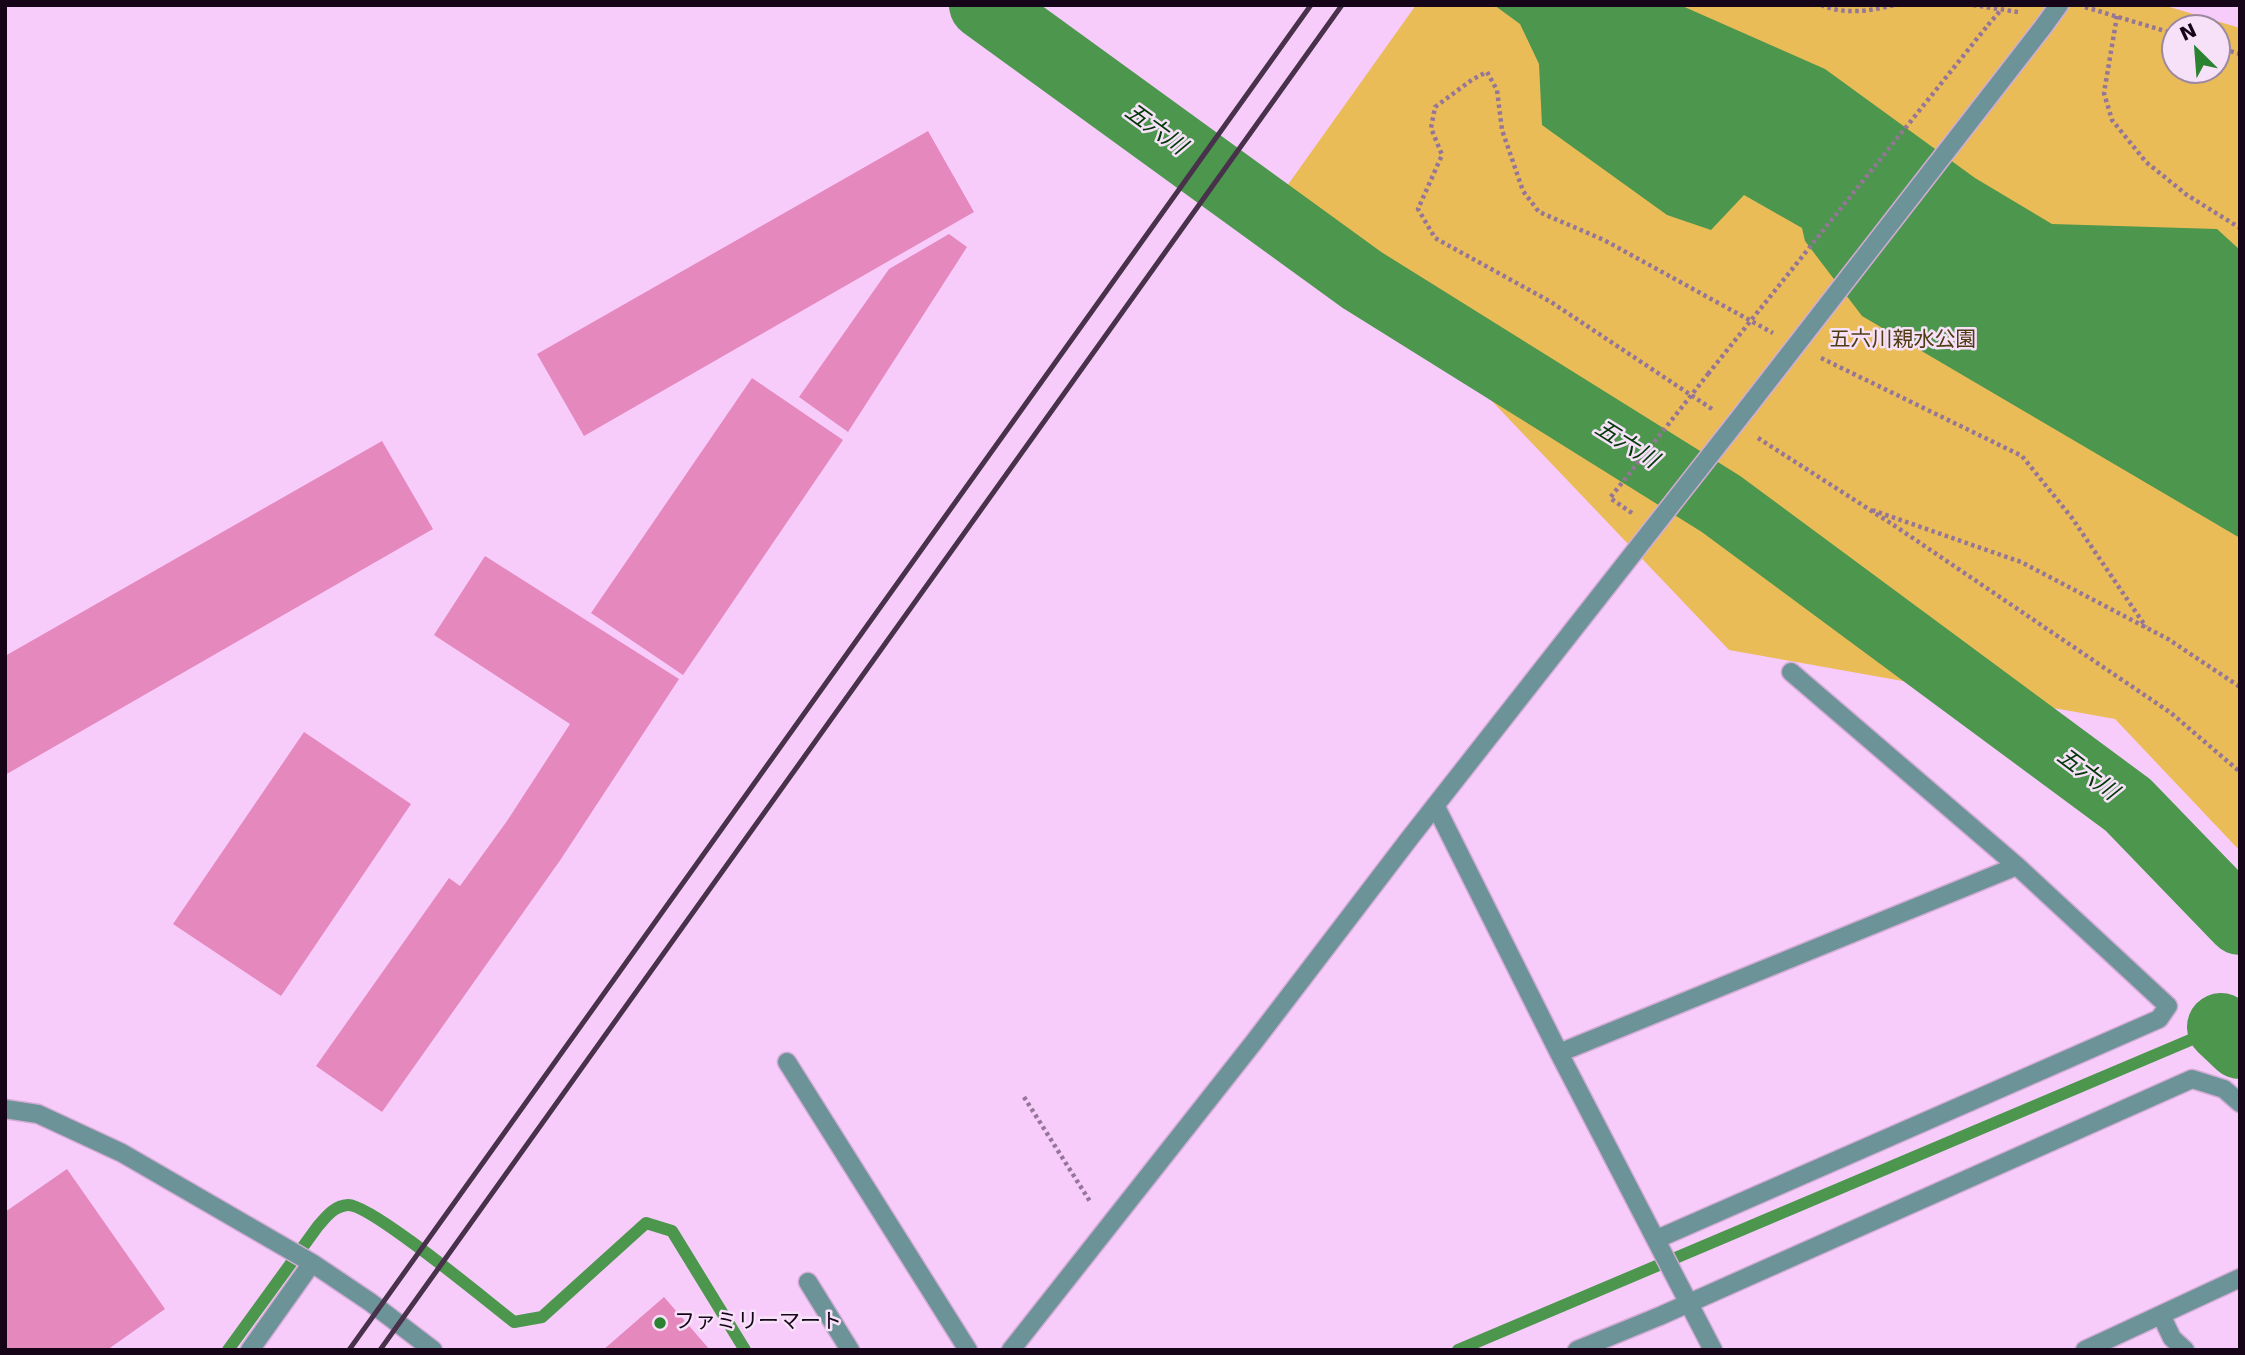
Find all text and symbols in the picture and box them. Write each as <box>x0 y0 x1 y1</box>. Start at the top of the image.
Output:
north arrow <box>2161 14 2231 84</box>
text: N <box>2176 18 2200 45</box>
water label: 五六川 <box>1119 99 1191 161</box>
park label: 五六川親水公園 <box>1830 328 1976 354</box>
water label: 五六川 <box>1589 415 1663 475</box>
water label: 五六川 <box>2051 743 2123 807</box>
place label: ファミリーマート <box>674 1310 842 1336</box>
marker: ファミリーマート <box>652 1315 668 1331</box>

